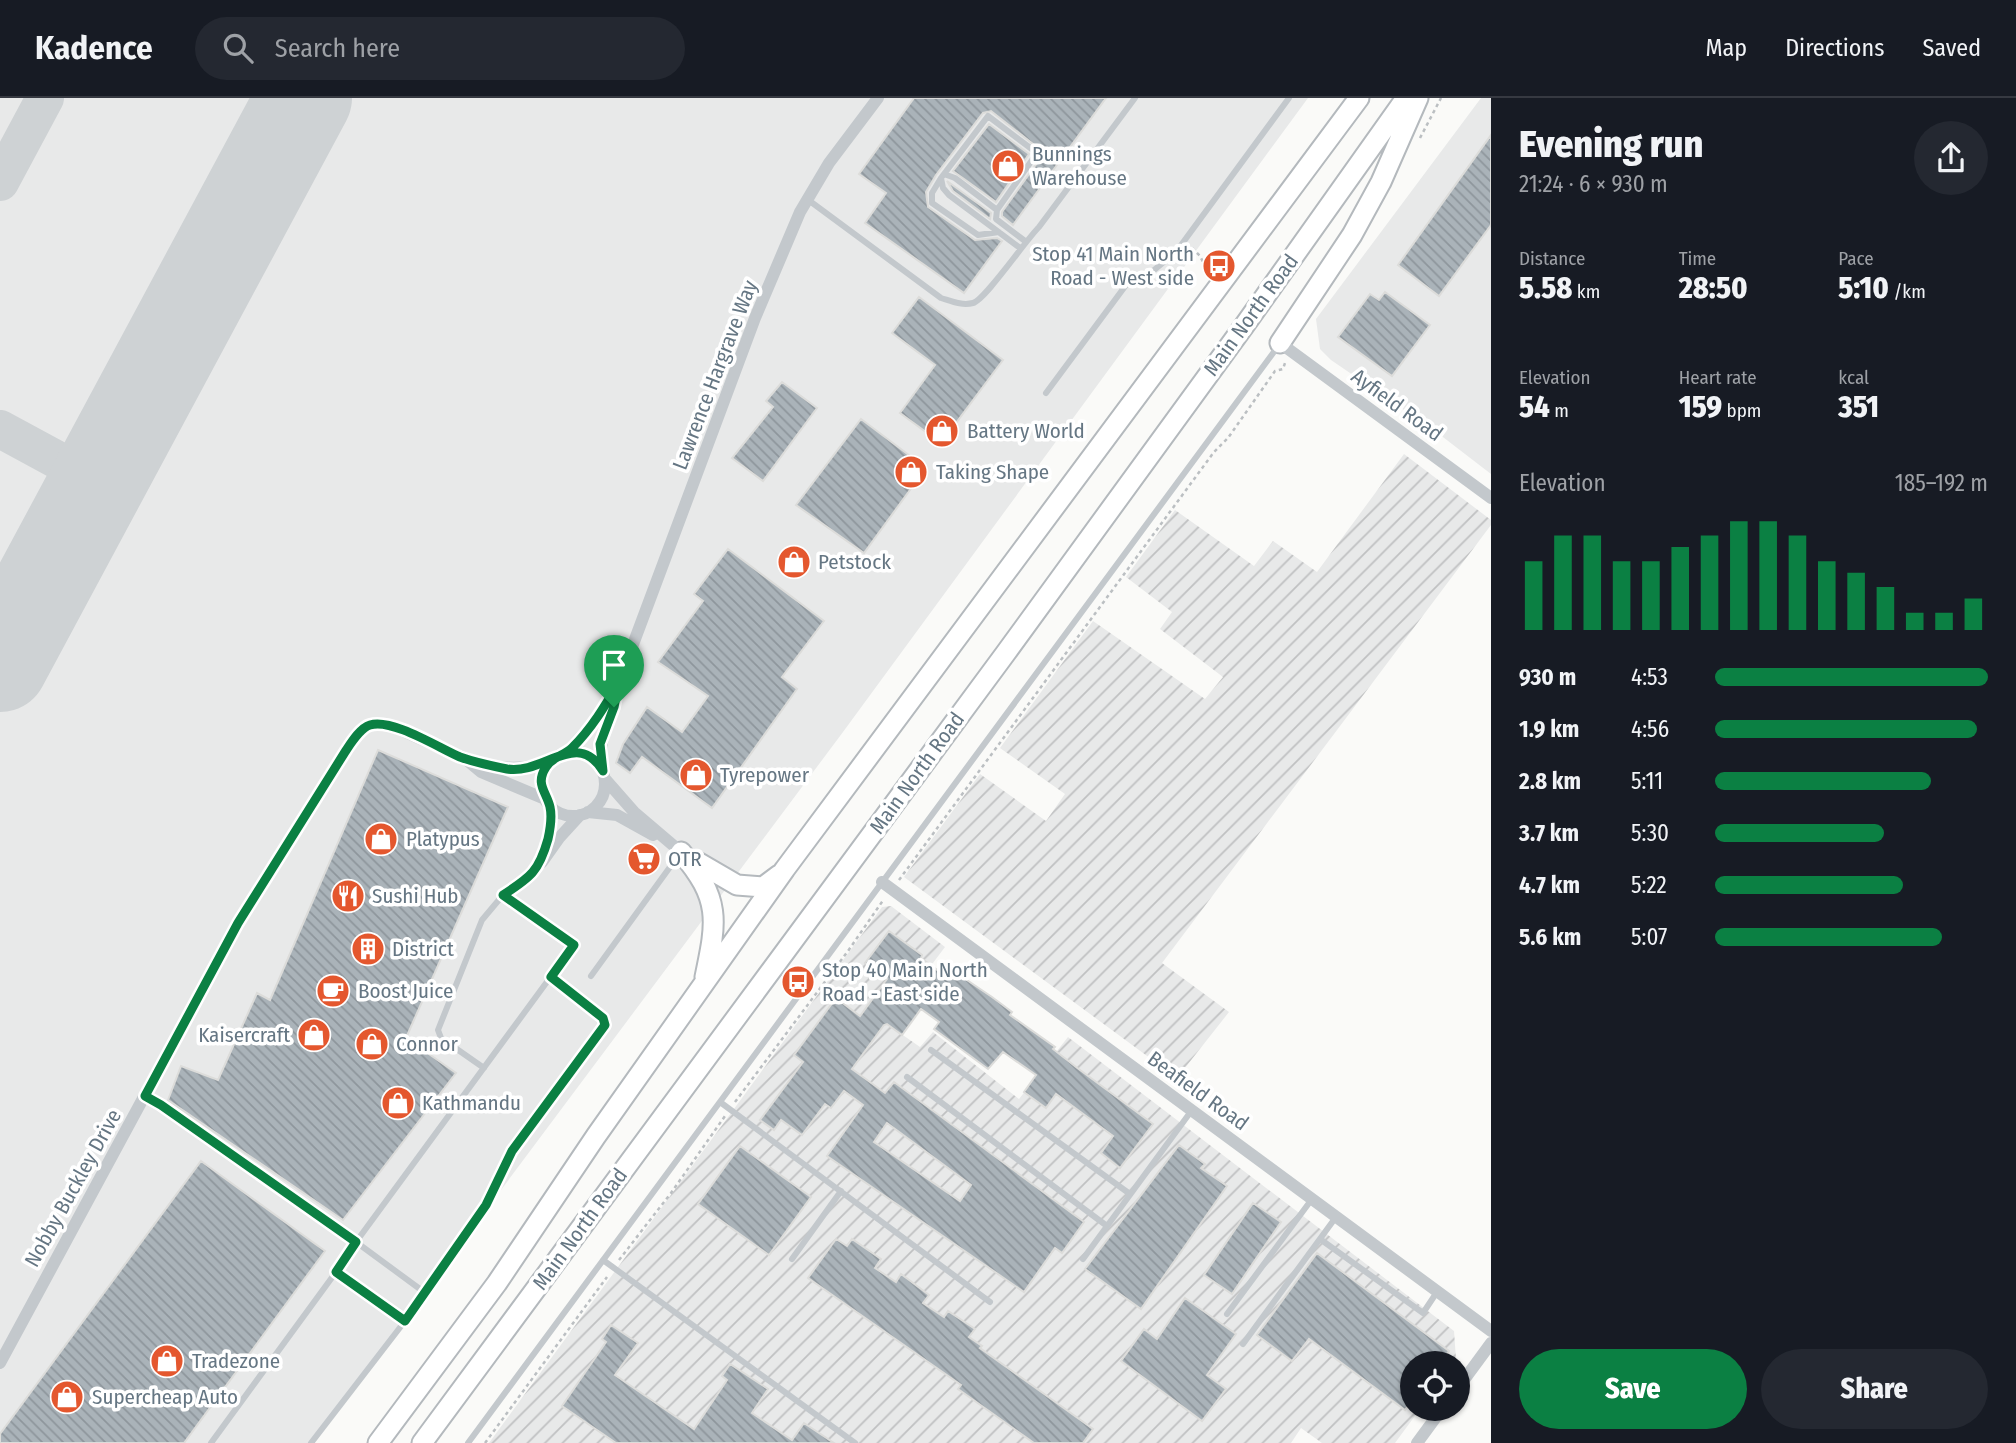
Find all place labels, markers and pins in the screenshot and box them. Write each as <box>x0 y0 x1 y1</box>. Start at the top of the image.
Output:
place label: Bunnings Warehouse <box>1032 141 1127 191</box>
shop icon: Bunnings Warehouse <box>989 147 1027 185</box>
place label: Stop 41 Main North Road - West side <box>1032 241 1194 291</box>
bus stop icon: Stop 41 Main North Road - West side <box>1200 247 1238 285</box>
shop icon: Battery World <box>923 412 961 450</box>
place label: Battery World <box>967 418 1085 444</box>
shop icon: Taking Shape <box>892 453 930 491</box>
place label: Taking Shape <box>936 459 1049 485</box>
shop icon: Petstock <box>775 543 813 581</box>
place label: Petstock <box>818 549 891 575</box>
pin <box>584 635 644 707</box>
shop icon: Tyrepower <box>677 756 715 794</box>
place label: Tyrepower <box>720 762 810 788</box>
shop icon: Platypus <box>362 820 400 858</box>
place label: Platypus <box>406 826 480 852</box>
supermarket icon: OTR <box>625 840 663 878</box>
place label: OTR <box>668 846 702 872</box>
restaurant icon: Sushi Hub <box>329 877 367 915</box>
place label: Sushi Hub <box>372 883 459 909</box>
building icon: District <box>349 930 387 968</box>
place label: District <box>392 936 454 962</box>
place label: Stop 40 Main North Road - East side <box>822 957 988 1007</box>
bus stop icon: Stop 40 Main North Road - East side <box>779 963 817 1001</box>
cafe icon: Boost Juice <box>314 972 352 1010</box>
place label: Boost Juice <box>358 978 453 1004</box>
shop icon: Kaisercraft <box>295 1016 333 1054</box>
place label: Kaisercraft <box>198 1022 290 1048</box>
shop icon: Connor <box>353 1025 391 1063</box>
place label: Connor <box>396 1031 458 1057</box>
shop icon: Kathmandu <box>379 1084 417 1122</box>
place label: Kathmandu <box>422 1090 521 1116</box>
shop icon: Tradezone <box>148 1342 186 1380</box>
place label: Tradezone <box>192 1348 280 1374</box>
shop icon: Supercheap Auto <box>48 1378 86 1416</box>
place label: Supercheap Auto <box>92 1384 238 1410</box>

